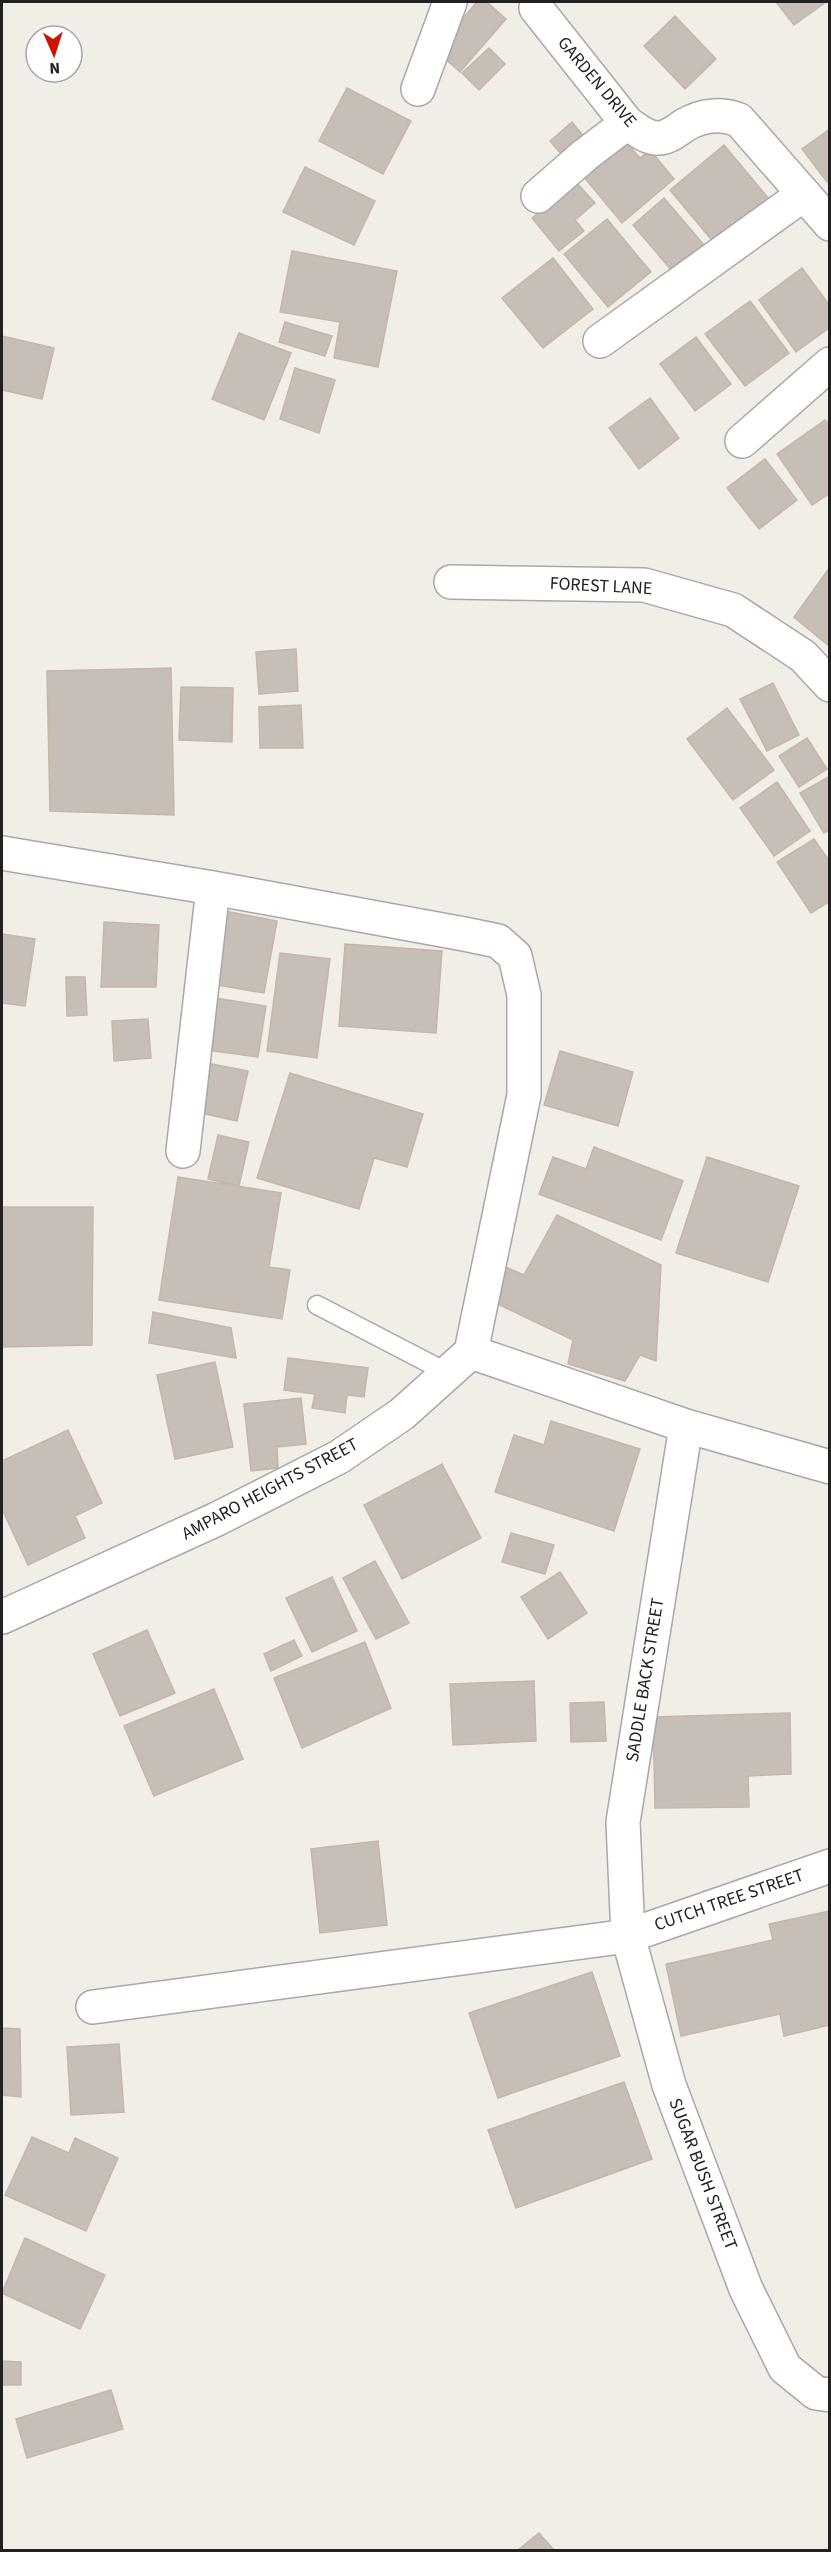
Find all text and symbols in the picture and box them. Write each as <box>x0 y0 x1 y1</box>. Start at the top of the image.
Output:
north arrow <box>24 24 84 84</box>
street label: GARDEN DRIVE <box>552 31 642 133</box>
text: N <box>49 57 61 79</box>
street label: FOREST LANE <box>549 571 653 601</box>
street label: AMPARO HEIGHTS STREET <box>177 1432 363 1546</box>
street label: SADDLE BACK STREET <box>620 1596 670 1764</box>
street label: CUTCH TREE STREET <box>651 1863 807 1937</box>
street label: SUGAR BUSH STREET <box>663 2095 744 2254</box>

